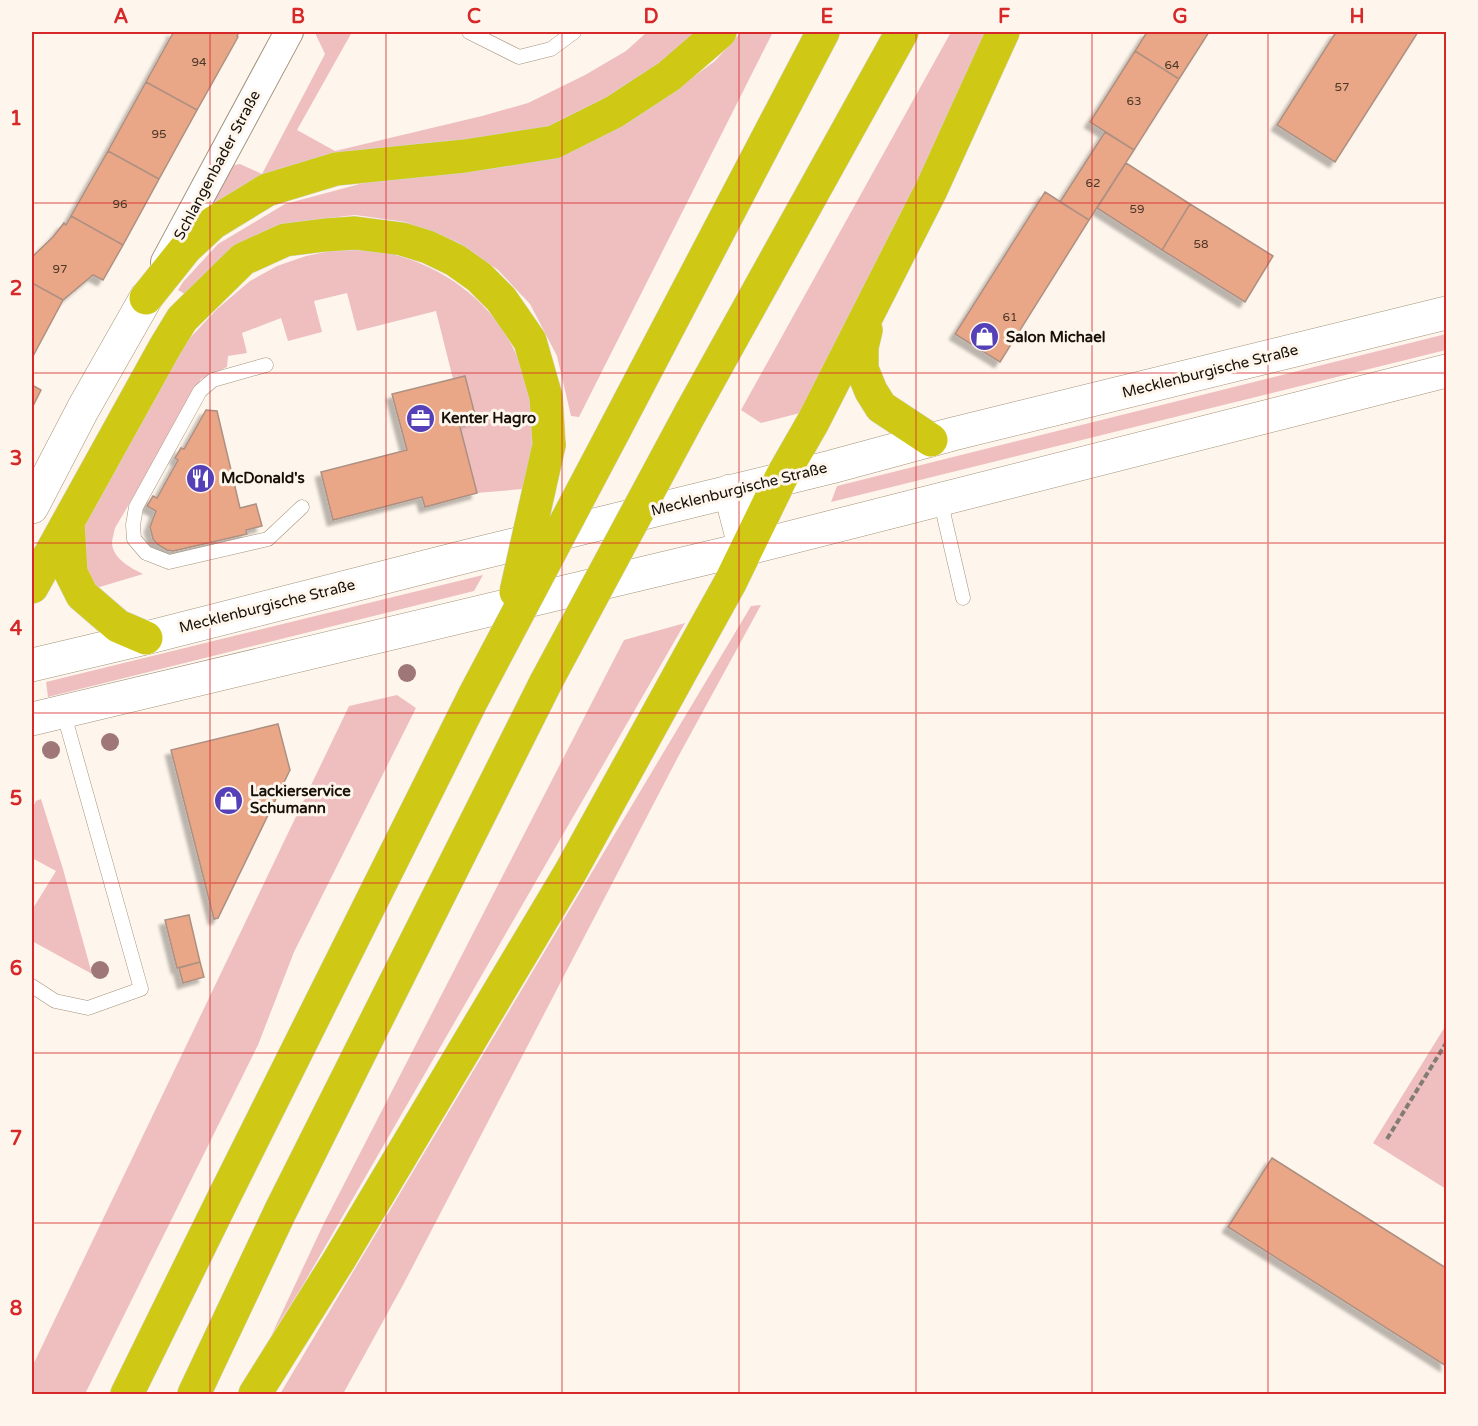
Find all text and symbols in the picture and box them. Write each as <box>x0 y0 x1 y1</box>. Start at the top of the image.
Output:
text: A <box>114 5 129 29</box>
text: B <box>291 5 305 29</box>
text: C <box>467 5 481 29</box>
text: D <box>643 5 659 29</box>
text: E <box>821 5 834 29</box>
text: F <box>998 5 1010 29</box>
text: G <box>1172 5 1188 29</box>
text: H <box>1349 5 1365 29</box>
house number: 94 <box>191 55 207 69</box>
house number: 64 <box>1164 58 1180 72</box>
house number: 57 <box>1334 80 1350 94</box>
street label: Schlangenbader Straße <box>170 87 264 243</box>
house number: 63 <box>1126 94 1142 108</box>
text: 1 <box>10 107 22 131</box>
house number: 95 <box>151 127 167 141</box>
house number: 62 <box>1085 176 1101 190</box>
house number: 96 <box>112 197 128 211</box>
house number: 59 <box>1129 202 1145 216</box>
house number: 58 <box>1193 237 1209 251</box>
house number: 97 <box>52 262 68 276</box>
text: 2 <box>10 277 22 301</box>
house number: 61 <box>1002 310 1018 324</box>
shop icon: Salon Michael <box>969 321 1001 353</box>
place label: Salon Michael <box>1006 328 1105 346</box>
street label: Mecklenburgische Straße <box>1120 340 1300 402</box>
office icon: Kenter Hagro <box>404 402 436 434</box>
place label: Kenter Hagro <box>441 409 536 428</box>
text: 3 <box>10 447 22 471</box>
street label: Mecklenburgische Straße <box>649 458 829 520</box>
restaurant icon: McDonald's <box>184 462 216 494</box>
place label: McDonald's <box>221 469 305 487</box>
street label: Mecklenburgische Straße <box>177 575 357 637</box>
text: 4 <box>10 617 23 641</box>
place label: Lackierservice Schumann <box>250 782 351 817</box>
shop icon: Lackierservice Schumann <box>213 784 245 816</box>
text: 5 <box>10 787 22 811</box>
text: 6 <box>10 957 22 981</box>
text: 7 <box>10 1127 22 1151</box>
text: 8 <box>10 1297 22 1321</box>

